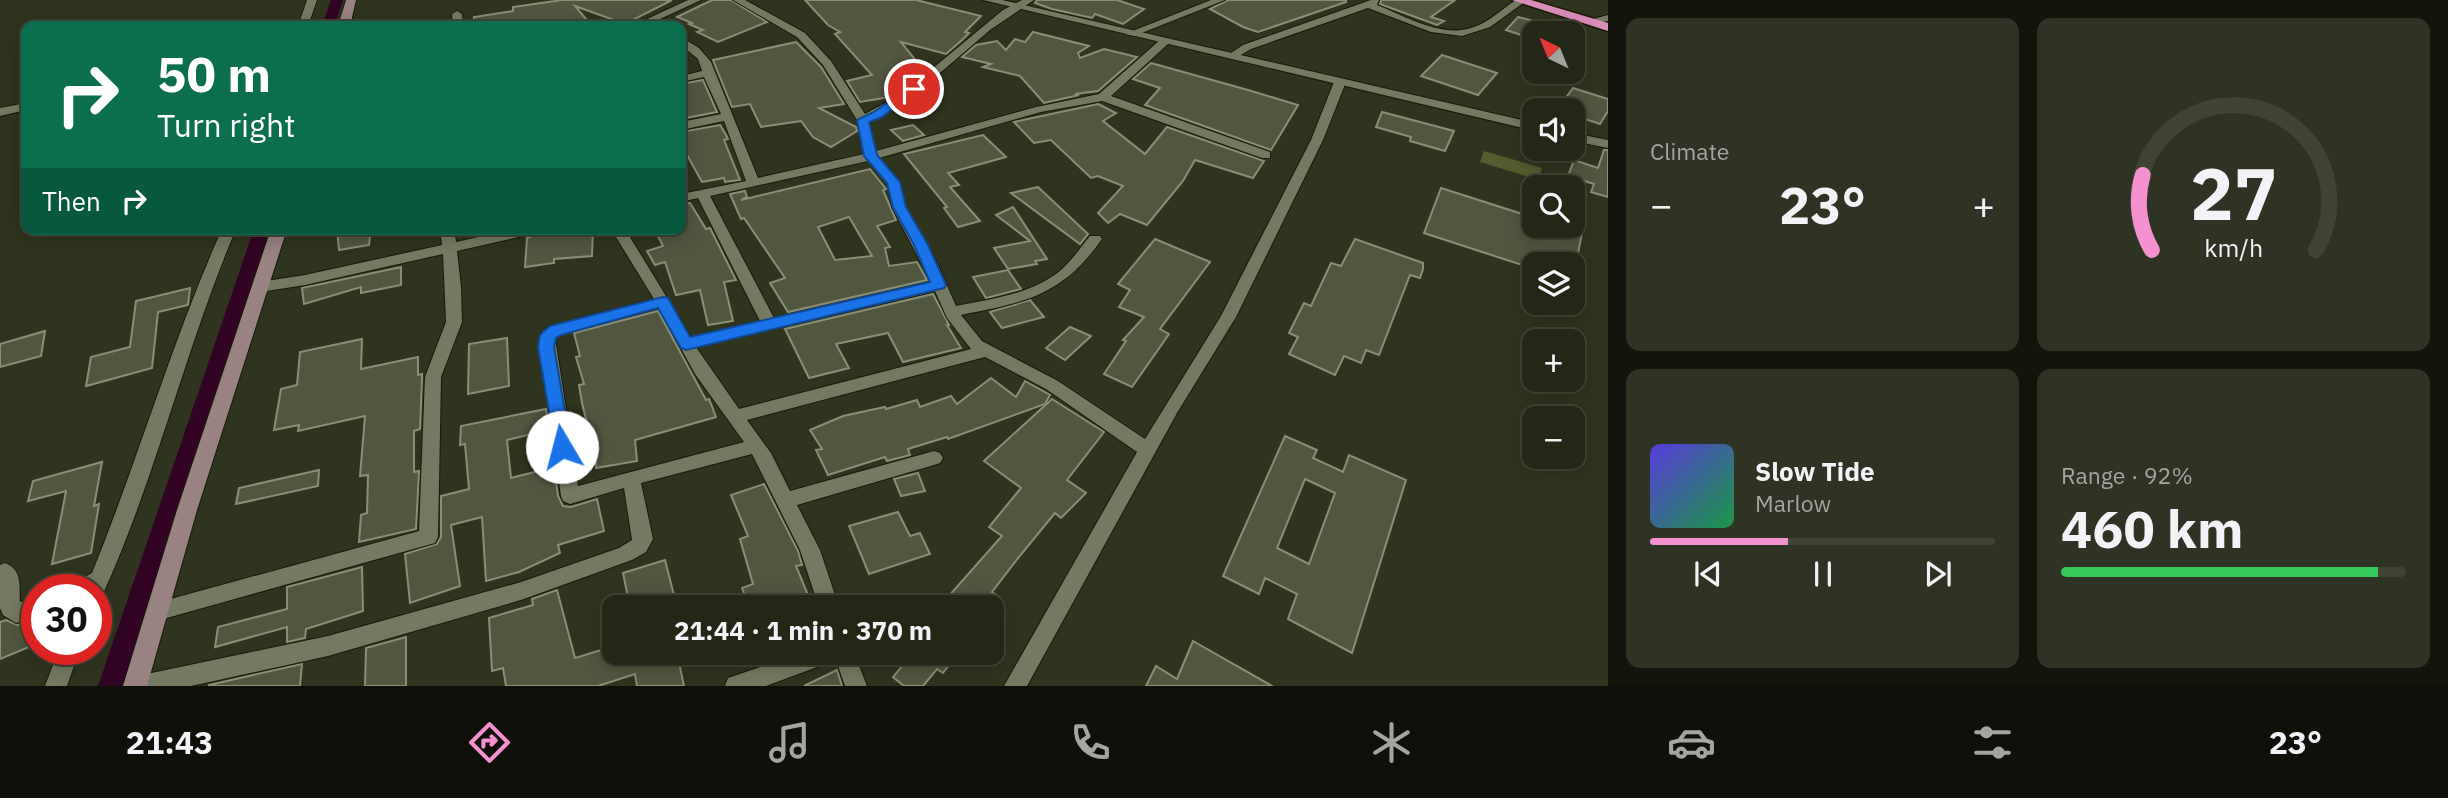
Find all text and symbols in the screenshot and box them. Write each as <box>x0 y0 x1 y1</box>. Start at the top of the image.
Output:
north arrow <box>1522 21 1586 84</box>
map controls <box>1522 21 1585 469</box>
text: 50 m <box>157 42 271 105</box>
icon: right <box>42 49 133 140</box>
pin <box>884 59 944 119</box>
icon: arrive <box>895 70 933 108</box>
button: sound <box>1522 98 1585 161</box>
text: Turn right <box>157 104 295 146</box>
text: Climate <box>1650 136 1729 166</box>
text: 27 <box>2190 146 2277 241</box>
text: 23° <box>1779 171 1866 238</box>
button: search <box>1522 175 1585 238</box>
text: − <box>1650 180 1673 229</box>
text: + <box>1972 180 1995 229</box>
icon: right <box>115 182 153 220</box>
text: Then <box>42 184 101 218</box>
text: km/h <box>2204 231 2263 264</box>
button: layers <box>1522 252 1585 315</box>
button: + <box>1522 329 1585 392</box>
button: − <box>1522 406 1585 469</box>
position arrow <box>525 410 599 484</box>
text: Slow Tide <box>1755 454 1875 488</box>
text: Range · 92% <box>2061 460 2193 490</box>
text: Marlow <box>1755 488 1831 518</box>
text: 460 km <box>2061 495 2243 562</box>
icon: previous <box>1689 555 1727 593</box>
icon: pause <box>1804 555 1842 593</box>
icon: next <box>1919 555 1957 593</box>
speed limit sign: 30 <box>21 574 112 665</box>
text: 21:44 · 1 min · 370 m <box>674 613 932 647</box>
icon: directions <box>465 718 514 767</box>
icon: music <box>765 718 814 767</box>
icon: phone <box>1066 718 1115 767</box>
icon: climate <box>1367 718 1416 767</box>
icon: car <box>1667 718 1716 767</box>
icon: filters <box>1968 718 2017 767</box>
text: 21:43 <box>126 721 213 763</box>
text: 23° <box>2269 721 2322 763</box>

